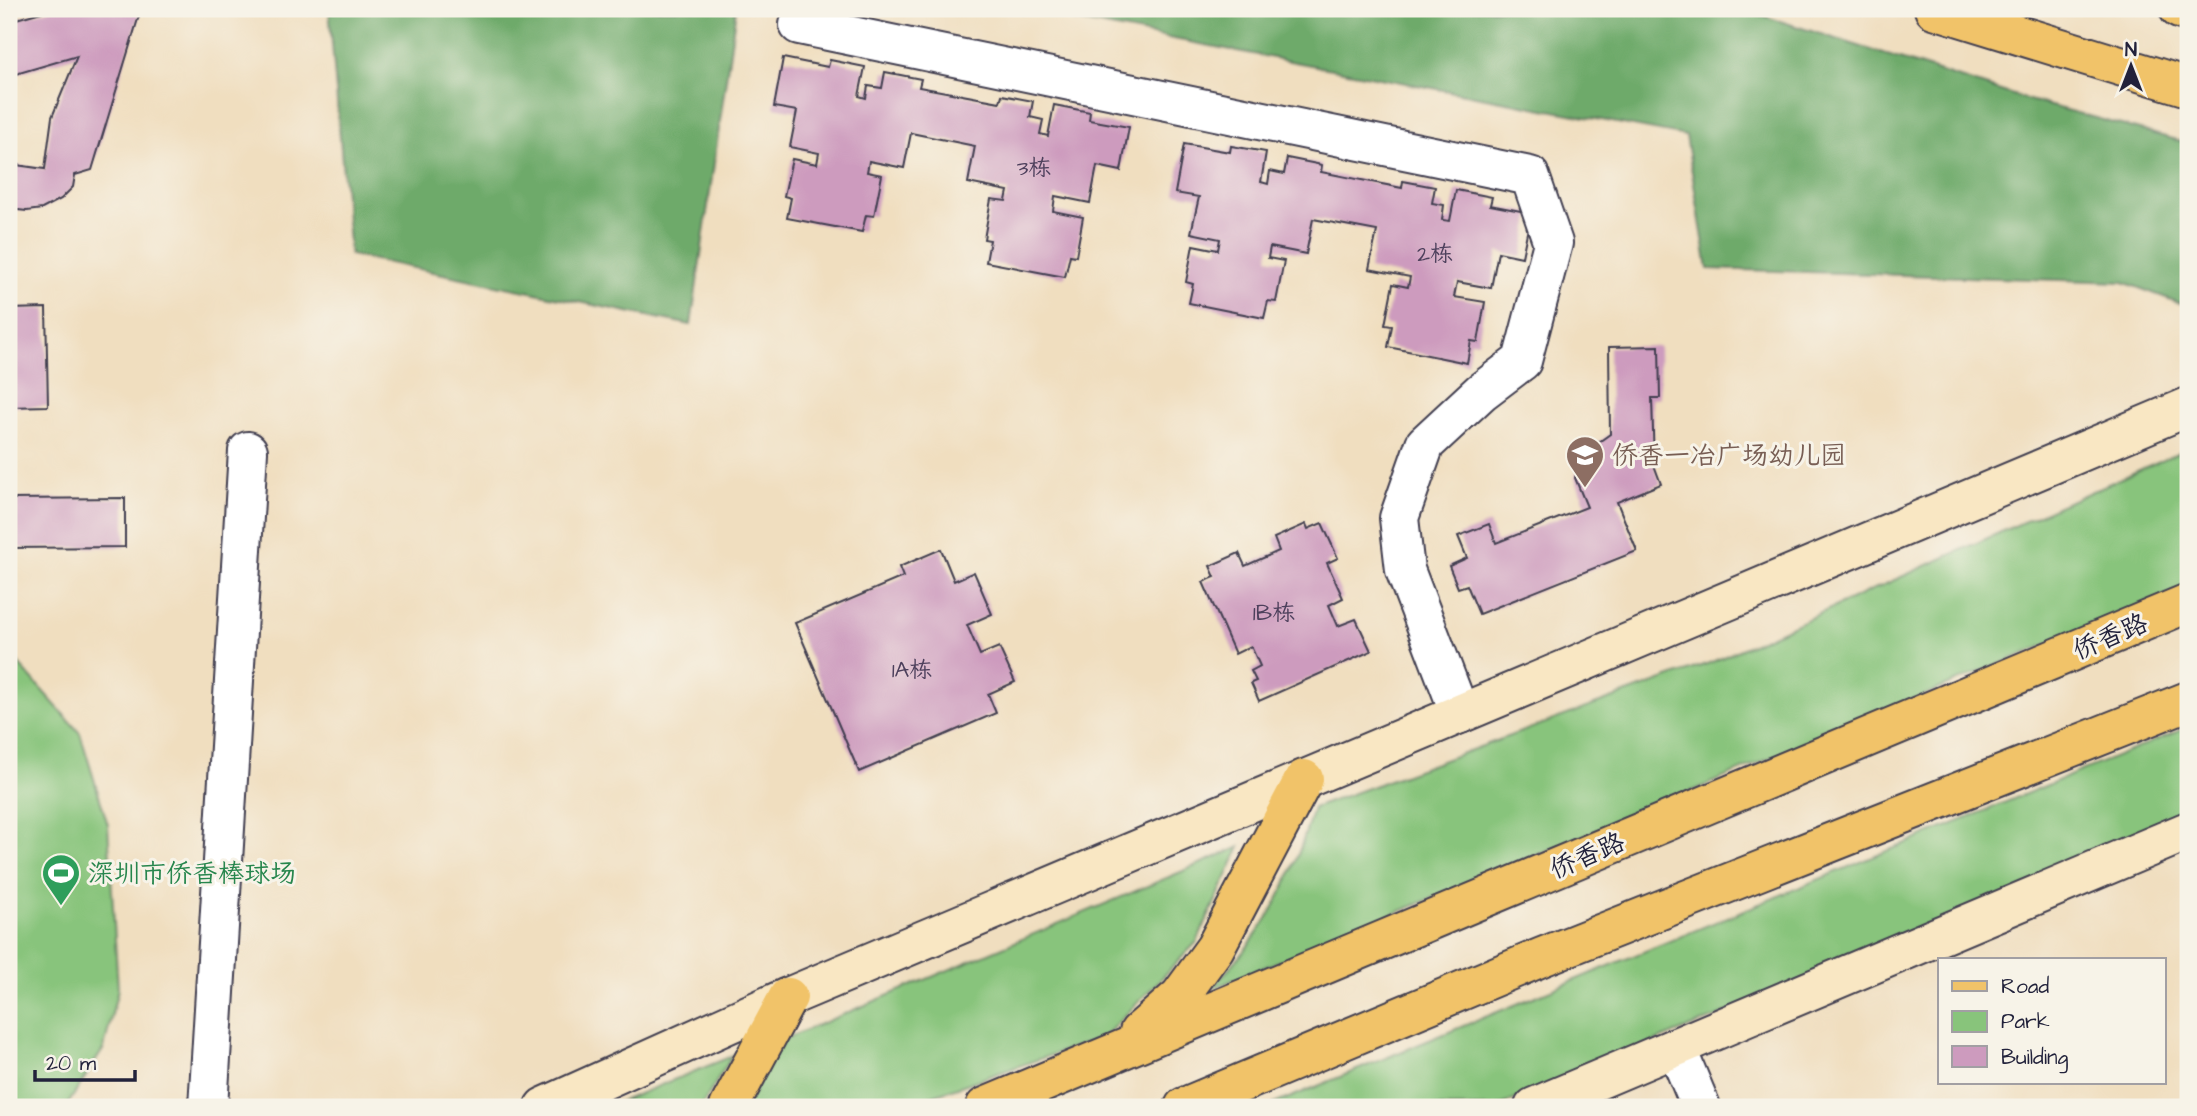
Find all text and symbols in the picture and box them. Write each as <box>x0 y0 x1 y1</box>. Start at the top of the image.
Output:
north arrow <box>2096 32 2166 102</box>
text: N <box>2125 37 2137 64</box>
house number: 3栋 <box>1017 152 1051 184</box>
house number: 2栋 <box>1417 238 1453 270</box>
school or university icon: 侨香一冶广场幼儿园 <box>1564 434 1606 489</box>
place label: 侨香一冶广场幼儿园 <box>1612 438 1846 474</box>
house number: 1B栋 <box>1253 597 1295 629</box>
street label: 侨香路 <box>2067 605 2153 669</box>
house number: 1A栋 <box>892 654 932 686</box>
street label: 侨香路 <box>1544 824 1630 888</box>
sports icon: 深圳市侨香棒球场 <box>40 852 82 907</box>
place label: 深圳市侨香棒球场 <box>88 856 296 892</box>
legend <box>1938 958 2166 1084</box>
text: Road <box>2001 972 2049 1001</box>
text: Park <box>2001 1007 2050 1036</box>
scale bar <box>35 1039 135 1083</box>
text: Building <box>2001 1043 2069 1074</box>
text: 20 m <box>46 1049 97 1078</box>

